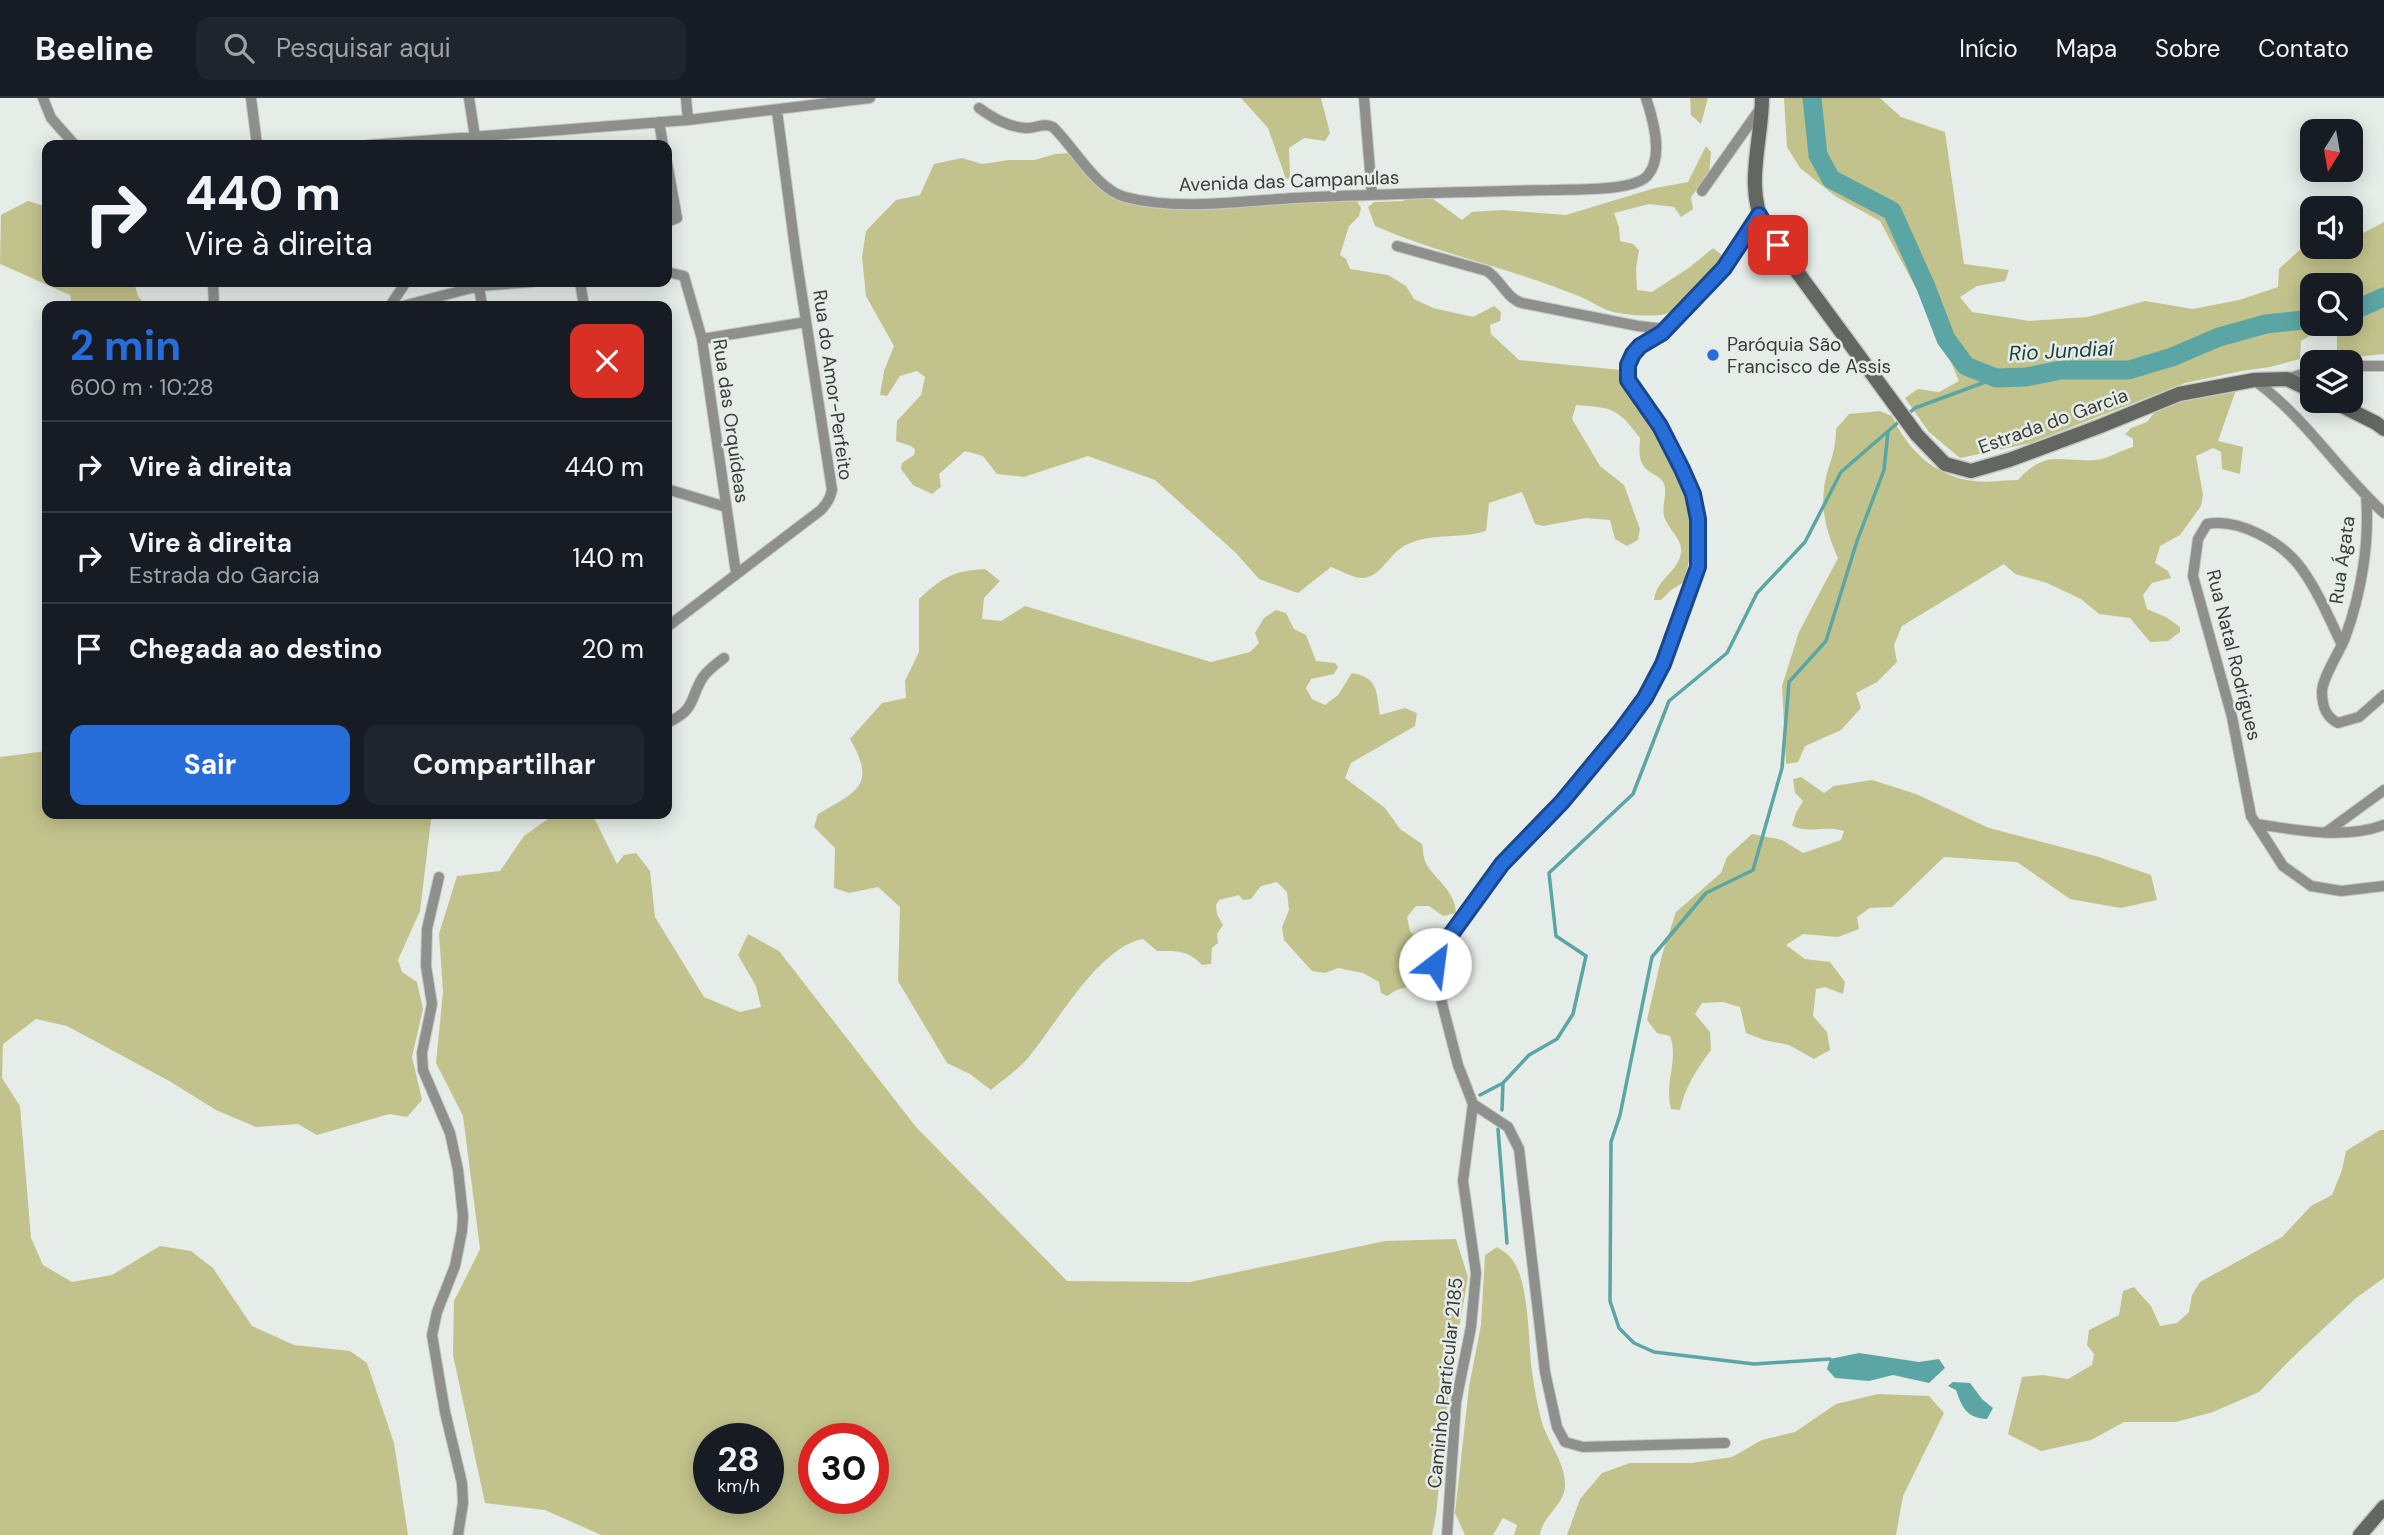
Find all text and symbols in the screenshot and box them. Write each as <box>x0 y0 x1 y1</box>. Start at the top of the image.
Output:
search box <box>196 17 686 80</box>
text: Beeline <box>35 27 154 70</box>
icon: search <box>220 29 258 67</box>
text: Pesquisar aqui <box>276 31 451 65</box>
text: Início <box>1959 33 2018 64</box>
text: Mapa <box>2056 33 2117 64</box>
text: Sobre <box>2155 33 2220 64</box>
text: Contato <box>2258 33 2349 64</box>
north arrow <box>2300 119 2362 182</box>
map controls <box>2300 119 2363 413</box>
text: 440 m <box>185 161 341 225</box>
street label: Avenida das Campanulas <box>1178 165 1400 197</box>
icon: right <box>70 168 161 259</box>
button: sound <box>2300 196 2363 259</box>
pin <box>1748 215 1808 275</box>
text: Vire à direita <box>185 223 373 265</box>
icon: arrive <box>1759 226 1797 264</box>
button: search <box>2300 273 2363 336</box>
street label: Rua do Amor-Perfeito <box>807 288 859 482</box>
text: 2 min <box>70 318 181 373</box>
button: close <box>570 324 644 398</box>
place label: Paróquia São Francisco de Assis <box>1727 332 1891 379</box>
water label: Rio Jundiaí <box>2008 334 2116 368</box>
street label: Rua das Orquídeas <box>707 337 755 505</box>
marker: Paróquia São Francisco de Assis <box>1705 347 1721 363</box>
button: layers <box>2300 350 2363 413</box>
text: 600 m · 10:28 <box>70 372 214 402</box>
street label: Estrada do Garcia <box>1975 382 2131 460</box>
icon: right <box>70 448 108 486</box>
text: Vire à direita <box>129 450 292 484</box>
text: 440 m <box>565 450 644 484</box>
street label: Rua Ágata <box>2323 514 2361 606</box>
text: Vire à direita <box>129 526 292 560</box>
icon: right <box>70 539 108 577</box>
text: 140 m <box>572 541 644 575</box>
text: Estrada do Garcia <box>129 560 320 590</box>
street label: Rua Natal Rodrigues <box>2201 567 2267 743</box>
icon: arrive <box>70 630 108 668</box>
text: Chegada ao destino <box>129 632 382 666</box>
text: 20 m <box>581 632 644 666</box>
button: Sair <box>70 725 350 805</box>
button: Compartilhar <box>364 725 644 805</box>
position arrow <box>1398 927 1472 1001</box>
street label: Caminho Particular 2185 <box>1421 1276 1469 1490</box>
speed limit sign: 30 <box>798 1423 889 1514</box>
text: 28 <box>717 1436 760 1482</box>
text: km/h <box>717 1474 760 1498</box>

